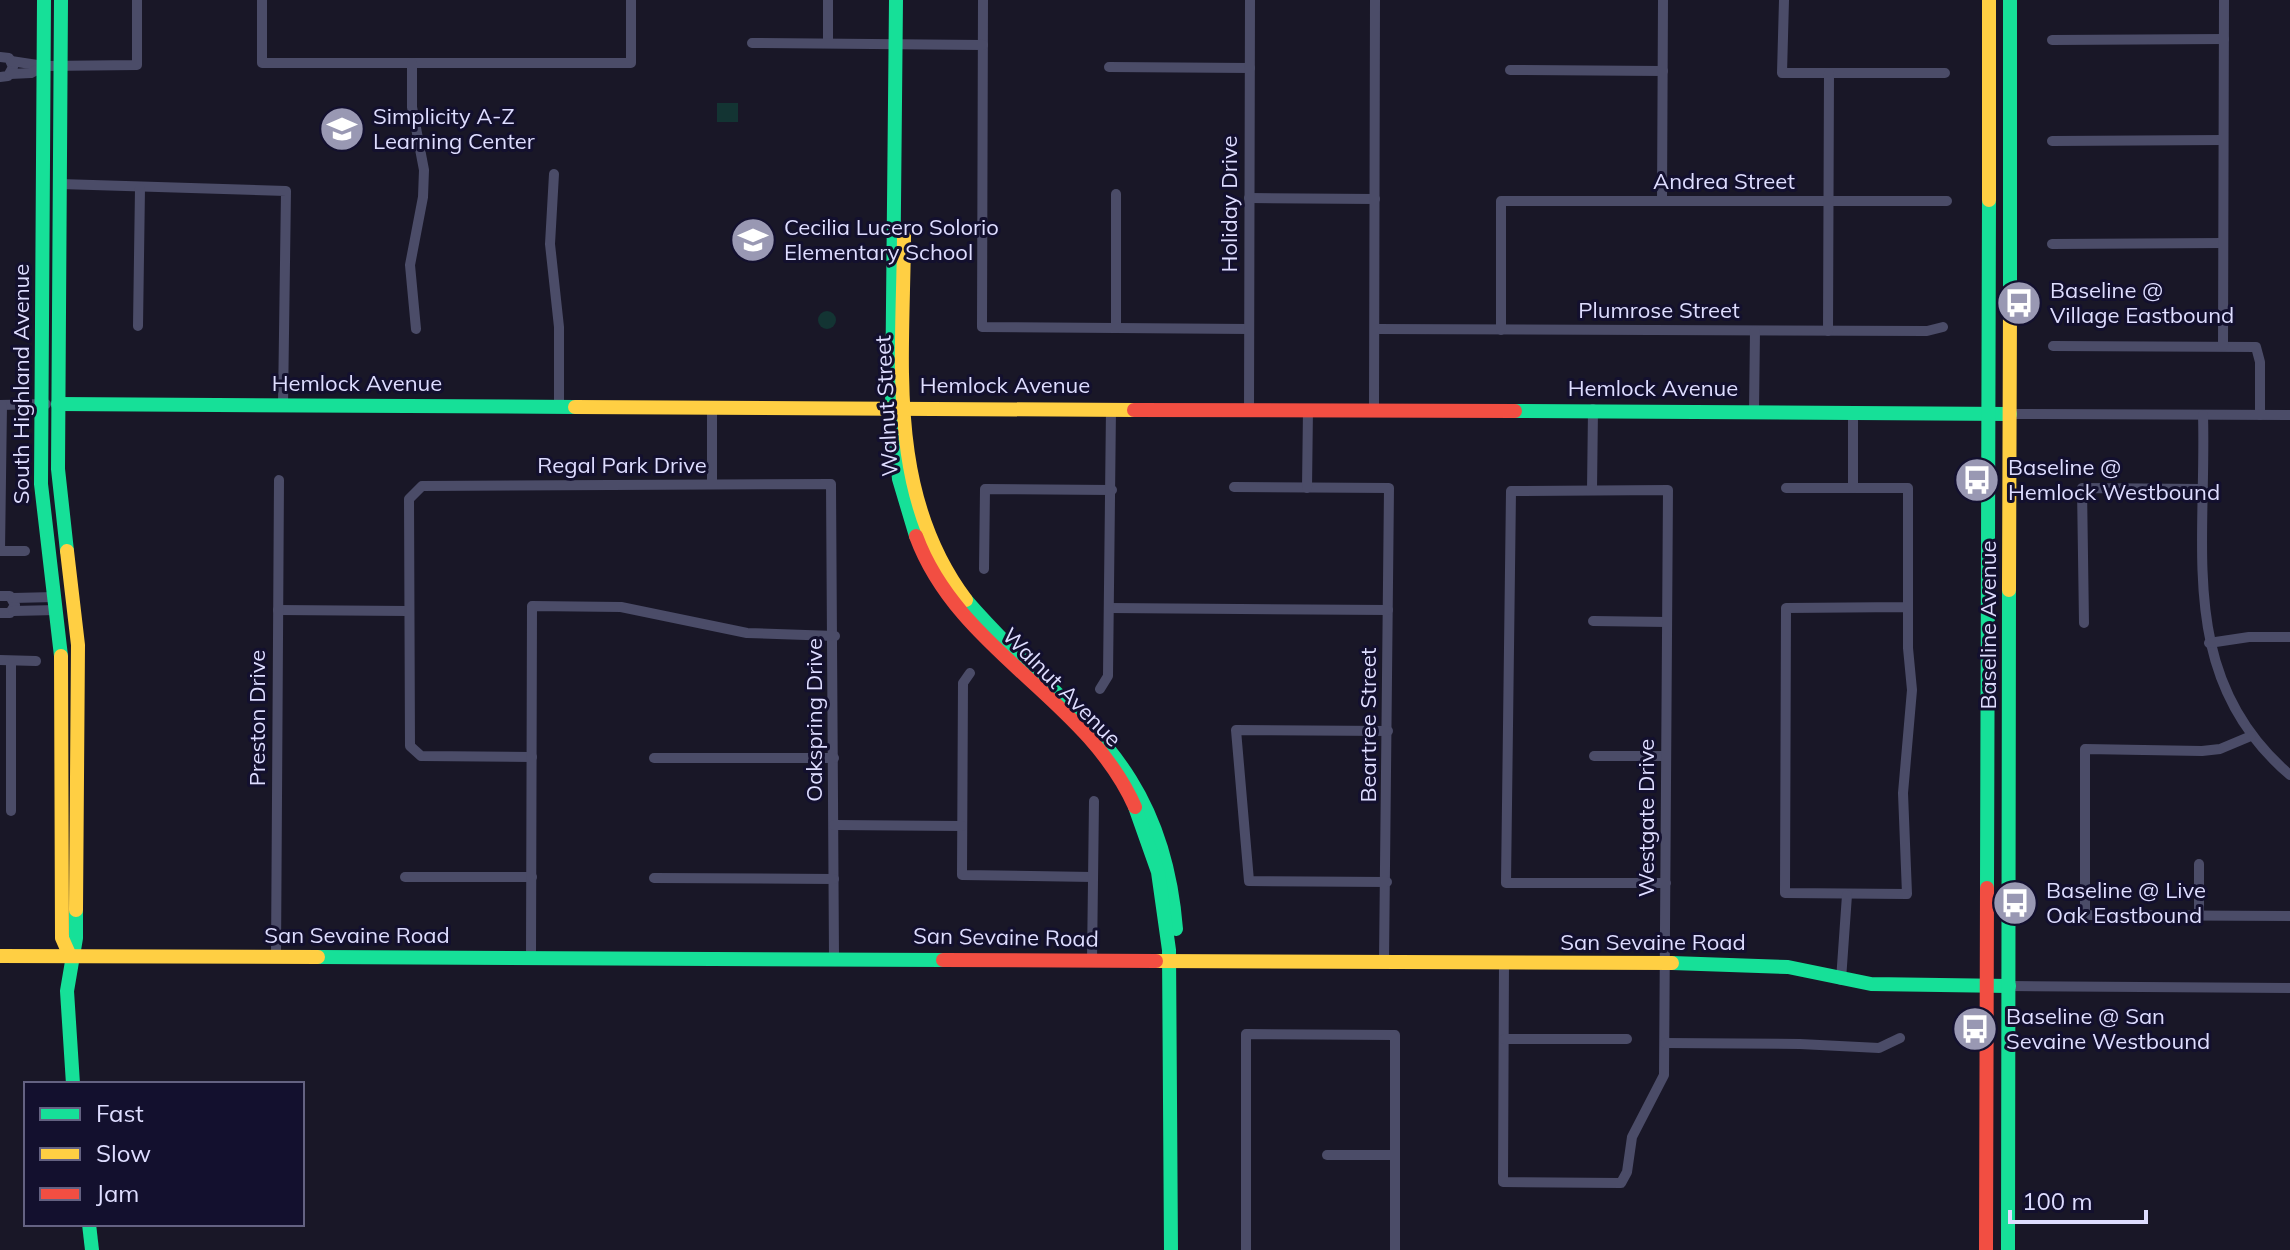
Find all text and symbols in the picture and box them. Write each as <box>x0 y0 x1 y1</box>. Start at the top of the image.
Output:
place label: Simplicity A-Z Learning Center <box>373 102 535 155</box>
school or university icon: Simplicity A-Z Learning Center <box>318 105 366 153</box>
street label: Holiday Drive <box>1215 136 1243 272</box>
street label: Andrea Street <box>1653 167 1795 195</box>
place label: Cecilia Lucero Solorio Elementary School <box>784 213 999 266</box>
school or university icon: Cecilia Lucero Solorio Elementary School <box>729 216 777 264</box>
street label: South Highland Avenue <box>7 264 35 504</box>
place label: Baseline @ Village Eastbound <box>2050 276 2234 329</box>
bus stop icon: Baseline @ Village Eastbound <box>1995 279 2043 327</box>
street label: Plumrose Street <box>1578 296 1740 324</box>
street label: Walnut Street <box>868 334 904 477</box>
street label: Hemlock Avenue <box>272 369 442 397</box>
street label: Hemlock Avenue <box>920 371 1090 399</box>
street label: Hemlock Avenue <box>1568 374 1738 402</box>
street label: Regal Park Drive <box>537 451 707 479</box>
place label: Baseline @ Hemlock Westbound <box>2008 453 2220 506</box>
bus stop icon: Baseline @ Hemlock Westbound <box>1953 456 2001 504</box>
street label: Baseline Avenue <box>1974 541 2002 709</box>
street label: Walnut Avenue <box>996 621 1128 753</box>
street label: Oakspring Drive <box>800 638 828 802</box>
street label: Beartree Street <box>1354 647 1382 802</box>
street label: Preston Drive <box>243 650 271 786</box>
street label: Westgate Drive <box>1632 739 1660 897</box>
place label: Baseline @ Live Oak Eastbound <box>2046 876 2206 929</box>
bus stop icon: Baseline @ Live Oak Eastbound <box>1991 879 2039 927</box>
street label: San Sevaine Road <box>264 921 450 949</box>
street label: San Sevaine Road <box>913 921 1099 953</box>
street label: San Sevaine Road <box>1560 928 1746 956</box>
place label: Baseline @ San Sevaine Westbound <box>2006 1002 2210 1055</box>
bus stop icon: Baseline @ San Sevaine Westbound <box>1951 1005 1999 1053</box>
legend <box>24 1082 304 1226</box>
text: Fast <box>96 1098 144 1128</box>
text: Slow <box>96 1138 151 1168</box>
scale bar <box>2010 1174 2146 1224</box>
text: Jam <box>96 1178 139 1208</box>
text: 100 m <box>2022 1186 2093 1216</box>

